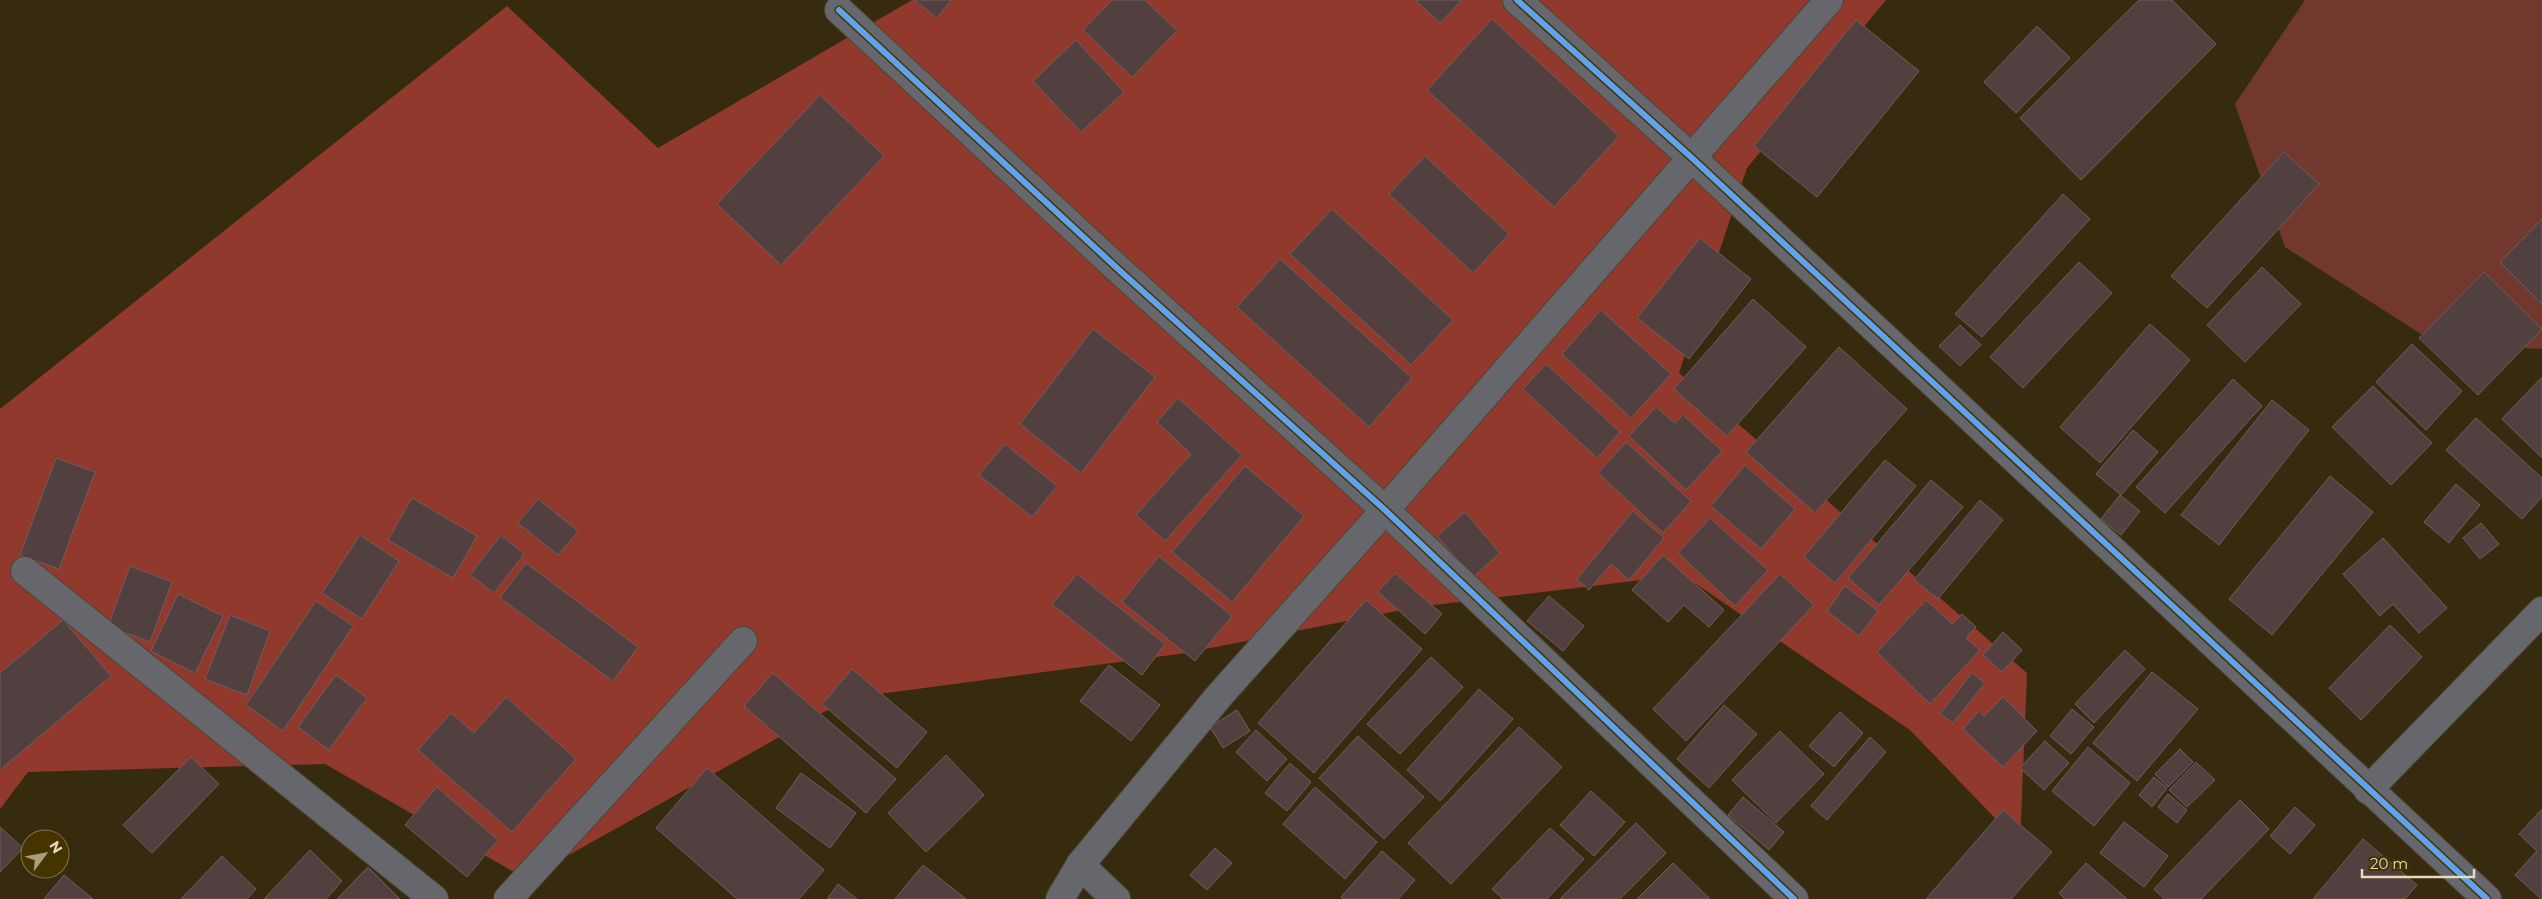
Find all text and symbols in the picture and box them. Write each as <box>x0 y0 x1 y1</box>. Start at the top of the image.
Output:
north arrow <box>20 829 70 879</box>
text: N <box>45 838 67 857</box>
scale bar <box>2362 846 2474 878</box>
text: 20 m <box>2370 854 2408 873</box>

